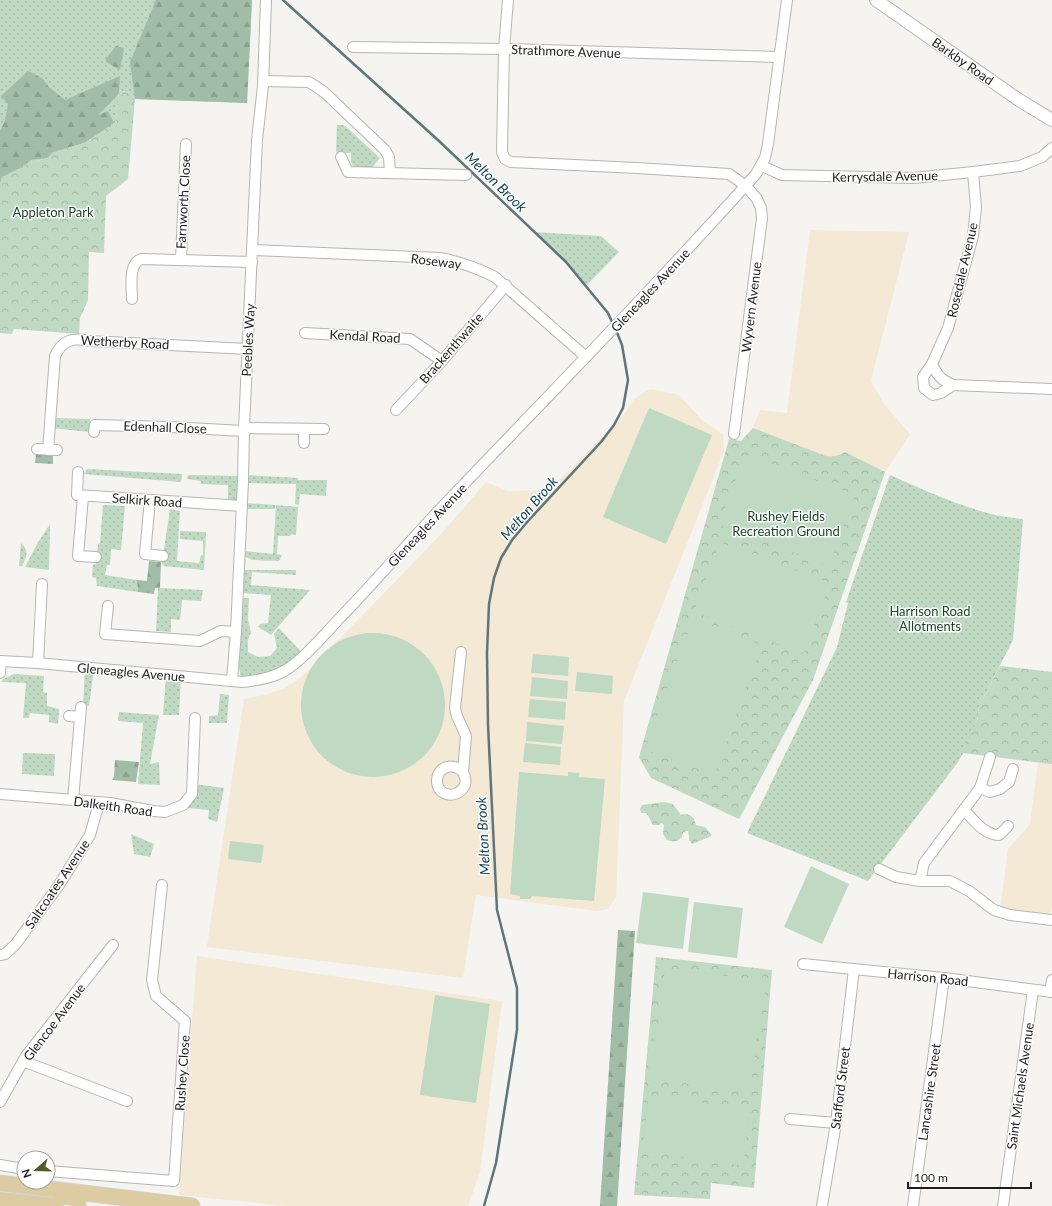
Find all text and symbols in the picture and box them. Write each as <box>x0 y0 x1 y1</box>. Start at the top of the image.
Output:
street label: Barkby Road <box>929 34 997 88</box>
street label: Strathmore Avenue <box>511 41 621 61</box>
water label: Melton Brook <box>462 148 531 215</box>
street label: Farnworth Close <box>173 155 193 249</box>
street label: Kerrysdale Avenue <box>832 167 938 185</box>
park label: Appleton Park <box>12 204 94 220</box>
street label: Rosedale Avenue <box>943 221 981 319</box>
street label: Gleneagles Avenue <box>607 245 693 335</box>
street label: Roseway <box>410 250 462 272</box>
street label: Wyvern Avenue <box>737 261 765 353</box>
street label: Peebles Way <box>238 303 258 377</box>
street label: Brackenthwaite <box>416 309 486 387</box>
street label: Kendal Road <box>329 326 401 346</box>
street label: Wetherby Road <box>80 332 170 352</box>
street label: Edenhall Close <box>123 418 207 436</box>
water label: Melton Brook <box>496 472 561 543</box>
street label: Gleneagles Avenue <box>384 480 470 570</box>
street label: Selkirk Road <box>111 490 183 510</box>
park label: Rushey Fields Recreation Ground <box>732 508 840 539</box>
park label: Harrison Road Allotments <box>889 603 971 634</box>
street label: Gleneagles Avenue <box>76 659 186 685</box>
street label: Dalkeith Road <box>73 793 153 819</box>
water label: Melton Brook <box>472 796 493 876</box>
street label: Saltcoates Avenue <box>21 836 93 932</box>
street label: Harrison Road <box>887 965 969 989</box>
street label: Glencoe Avenue <box>20 980 88 1064</box>
street label: Saint Michaels Avenue <box>1003 1021 1037 1151</box>
street label: Rushey Close <box>171 1034 193 1111</box>
street label: Lancashire Street <box>914 1042 944 1142</box>
street label: Stafford Street <box>827 1046 853 1130</box>
north arrow <box>16 1150 56 1190</box>
scale bar <box>908 1164 1031 1190</box>
text: N <box>19 1167 34 1180</box>
text: 100 m <box>914 1170 948 1185</box>

